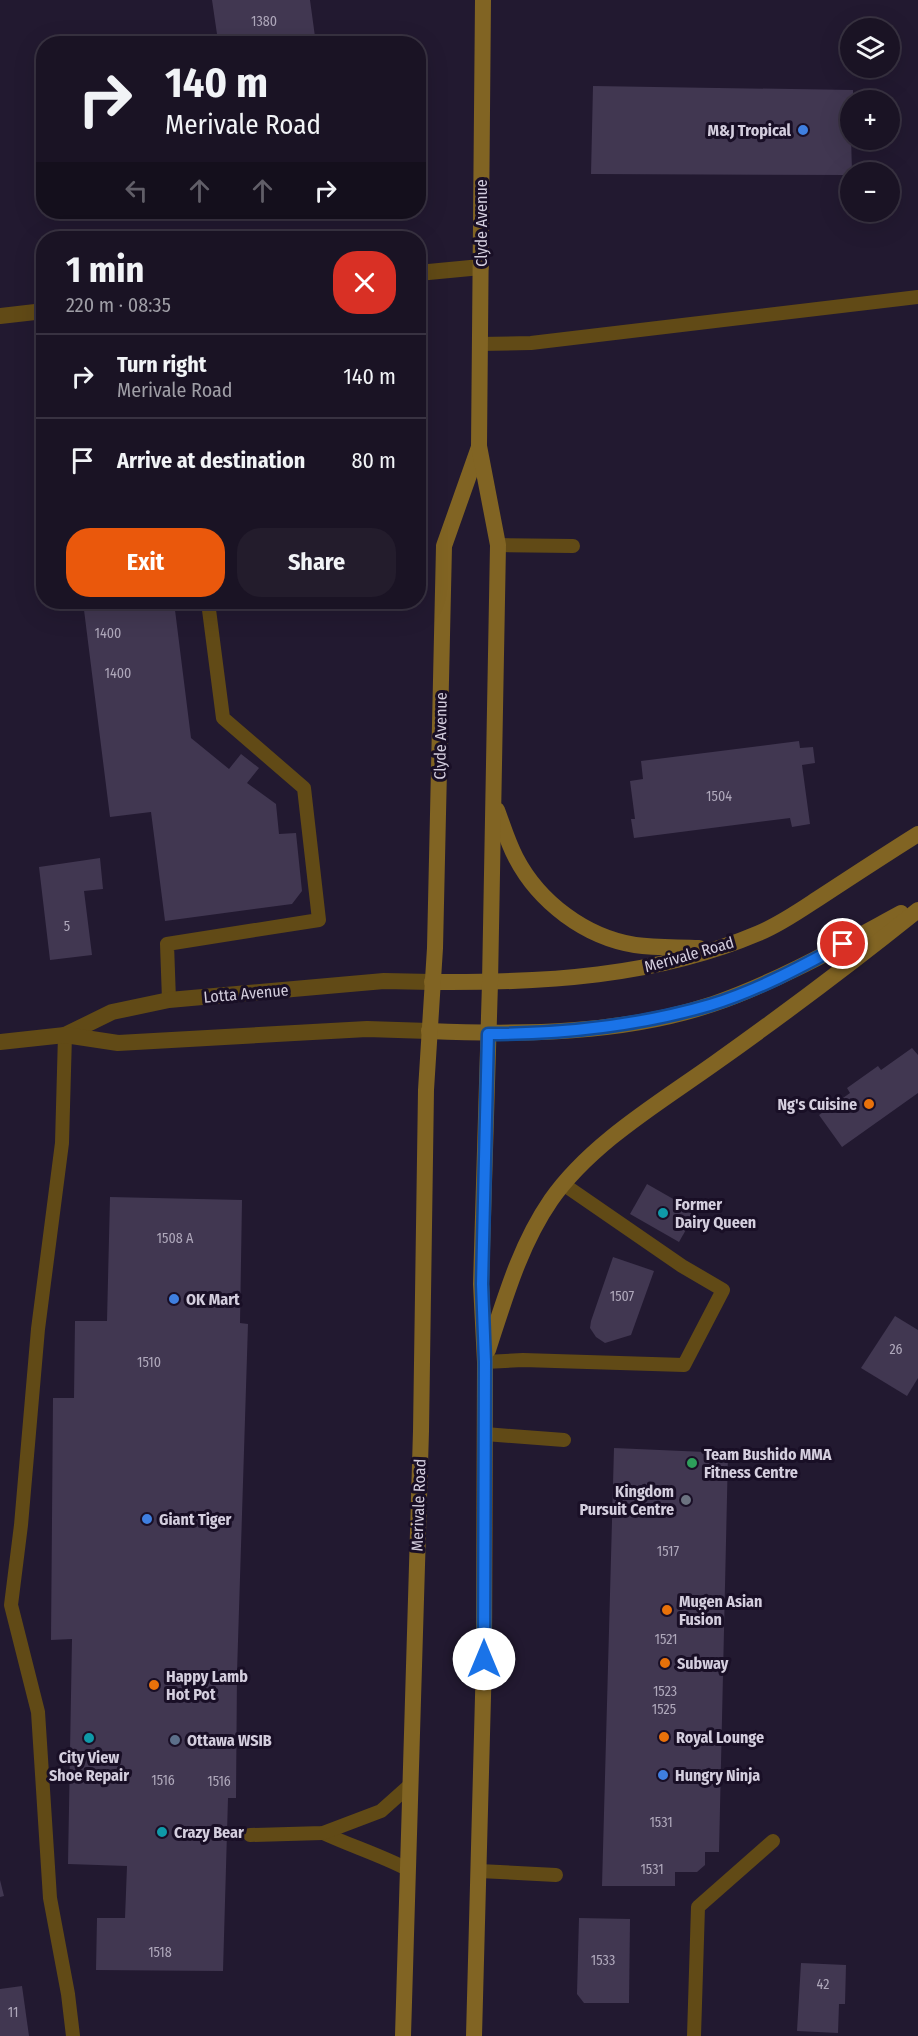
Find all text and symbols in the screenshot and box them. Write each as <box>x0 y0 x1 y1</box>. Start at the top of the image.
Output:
house number: 1380 <box>251 13 277 30</box>
map controls <box>840 18 900 222</box>
button: layers <box>840 18 900 78</box>
text: 140 m <box>165 58 268 108</box>
icon: right <box>66 60 144 138</box>
button: + <box>840 90 900 150</box>
text: Merivale Road <box>165 109 321 141</box>
place label: M&J Tropical <box>708 121 792 140</box>
marker: M&J Tropical <box>796 123 810 137</box>
button: − <box>840 162 900 222</box>
icon: left <box>120 174 153 207</box>
icon: ahead <box>183 174 216 207</box>
icon: ahead <box>246 174 279 207</box>
icon: right <box>309 174 342 207</box>
street label: Clyde Avenue <box>472 179 491 267</box>
text: 1 min <box>66 248 144 292</box>
button: close <box>333 251 396 314</box>
text: 220 m · 08:35 <box>66 293 171 317</box>
text: Turn right <box>117 351 206 378</box>
icon: right <box>66 360 99 393</box>
text: 140 m <box>343 363 396 390</box>
text: Merivale Road <box>117 378 233 402</box>
icon: arrive <box>66 444 99 477</box>
text: Arrive at destination <box>117 447 305 474</box>
text: 80 m <box>351 447 396 474</box>
button: Exit <box>66 528 225 597</box>
button: Share <box>237 528 396 597</box>
house number: 1400 <box>95 625 121 642</box>
house number: 1400 <box>105 665 131 682</box>
street label: Clyde Avenue <box>430 692 451 780</box>
house number: 1504 <box>706 788 732 805</box>
house number: 5 <box>64 918 70 935</box>
pin <box>817 918 868 969</box>
icon: arrive <box>826 927 859 960</box>
street label: Merivale Road <box>642 933 736 976</box>
street label: Lotta Avenue <box>203 980 289 1007</box>
place label: Ng's Cuisine <box>777 1095 857 1114</box>
marker: Ng's Cuisine <box>862 1097 876 1111</box>
place label: Former Dairy Queen <box>675 1195 756 1232</box>
marker: Former Dairy Queen <box>656 1206 670 1220</box>
house number: 1508 A <box>157 1230 194 1247</box>
house number: 1507 <box>610 1288 635 1305</box>
place label: OK Mart <box>186 1290 240 1309</box>
marker: OK Mart <box>167 1292 181 1306</box>
house number: 26 <box>889 1341 903 1358</box>
house number: 1510 <box>137 1354 161 1371</box>
place label: Team Bushido MMA Fitness Centre <box>704 1445 832 1482</box>
marker: Team Bushido MMA Fitness Centre <box>685 1456 699 1470</box>
street label: Merivale Road <box>407 1458 430 1552</box>
place label: Kingdom Pursuit Centre <box>580 1482 674 1519</box>
marker: Kingdom Pursuit Centre <box>679 1493 693 1507</box>
place label: Giant Tiger <box>159 1510 232 1529</box>
marker: Giant Tiger <box>140 1512 154 1526</box>
house number: 1517 <box>657 1543 679 1560</box>
place label: Mugen Asian Fusion <box>679 1592 762 1629</box>
marker: Mugen Asian Fusion <box>660 1603 674 1617</box>
position arrow <box>452 1627 516 1691</box>
house number: 1521 <box>654 1631 678 1648</box>
place label: Subway <box>677 1654 729 1673</box>
marker: Subway <box>658 1656 672 1670</box>
place label: Happy Lamb Hot Pot <box>166 1667 248 1704</box>
marker: Happy Lamb Hot Pot <box>147 1678 161 1692</box>
house number: 1523 <box>653 1683 677 1700</box>
house number: 1525 <box>652 1701 676 1718</box>
place label: Royal Lounge <box>676 1728 764 1747</box>
marker: Royal Lounge <box>657 1730 671 1744</box>
marker: City View Shoe Repair <box>82 1731 96 1745</box>
place label: Ottawa WSIB <box>187 1731 272 1750</box>
marker: Ottawa WSIB <box>168 1733 182 1747</box>
place label: City View Shoe Repair <box>49 1748 129 1785</box>
place label: Hungry Ninja <box>675 1766 760 1785</box>
marker: Hungry Ninja <box>656 1768 670 1782</box>
house number: 1516 <box>151 1772 175 1789</box>
house number: 1516 <box>207 1773 231 1790</box>
house number: 1531 <box>649 1814 673 1831</box>
place label: Crazy Bear <box>174 1823 244 1842</box>
marker: Crazy Bear <box>155 1825 169 1839</box>
house number: 1531 <box>640 1861 664 1878</box>
house number: 1518 <box>148 1944 172 1961</box>
house number: 1533 <box>591 1952 615 1969</box>
house number: 42 <box>817 1976 829 1993</box>
house number: 11 <box>8 2004 18 2021</box>

